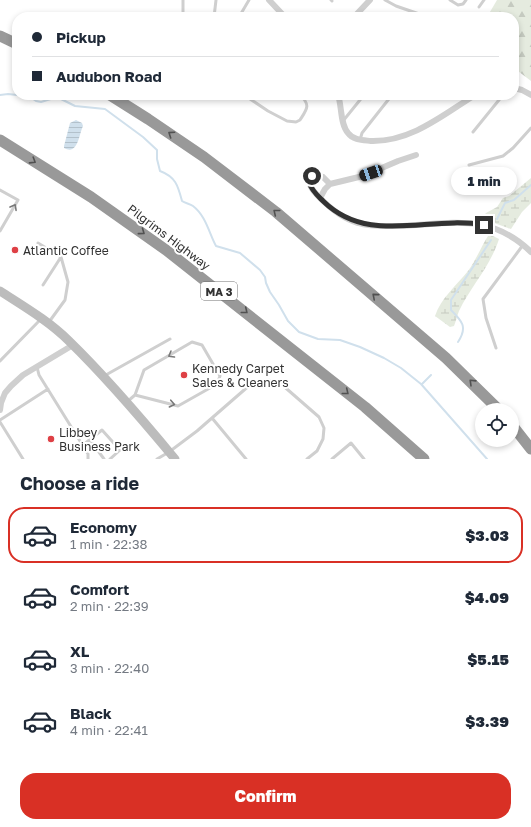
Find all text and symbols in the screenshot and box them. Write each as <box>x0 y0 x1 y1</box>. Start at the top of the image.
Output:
text: Pickup <box>56 28 106 46</box>
text: Audubon Road <box>56 67 162 85</box>
one-way arrow <box>168 132 175 139</box>
one-way arrow <box>29 156 36 163</box>
car <box>358 163 384 183</box>
route start <box>303 167 321 185</box>
callout: 1 min <box>451 167 517 195</box>
text: 1 min <box>467 173 501 189</box>
street label: Pilgrims Highway <box>125 201 214 273</box>
one-way arrow <box>9 204 16 211</box>
one-way arrow <box>273 209 280 216</box>
route end <box>475 216 493 234</box>
one-way arrow <box>137 227 144 234</box>
place label: Atlantic Coffee <box>23 243 109 258</box>
marker: Atlantic Coffee <box>10 245 20 255</box>
road number: MA 3 <box>201 282 237 300</box>
one-way arrow <box>372 294 379 301</box>
one-way arrow <box>240 307 247 314</box>
one-way arrow <box>167 350 175 357</box>
place label: Kennedy Carpet Sales & Cleaners <box>192 361 289 390</box>
marker: Kennedy Carpet Sales & Cleaners <box>179 370 189 380</box>
one-way arrow <box>469 379 477 387</box>
one-way arrow <box>342 388 349 395</box>
one-way arrow <box>169 400 176 408</box>
map controls <box>475 403 519 447</box>
button: locate <box>475 403 519 447</box>
place label: Libbey Business Park <box>59 425 140 454</box>
marker: Libbey Business Park <box>46 434 56 444</box>
text: Choose a ride <box>20 472 139 494</box>
icon: car <box>22 517 58 553</box>
text: Economy <box>70 518 137 536</box>
text: $3.03 <box>465 526 509 544</box>
text: 1 min · 22:38 <box>70 536 147 552</box>
icon: car <box>22 579 58 615</box>
text: Comfort <box>70 580 129 598</box>
text: $4.09 <box>465 588 509 606</box>
text: 2 min · 22:39 <box>70 598 149 614</box>
icon: car <box>22 641 58 677</box>
text: XL <box>70 642 89 660</box>
text: $5.15 <box>467 650 509 668</box>
text: 3 min · 22:40 <box>70 660 149 676</box>
icon: car <box>22 703 58 739</box>
text: Black <box>70 704 112 722</box>
text: $3.39 <box>465 712 509 730</box>
text: 4 min · 22:41 <box>70 722 148 738</box>
button: Confirm <box>20 773 511 819</box>

